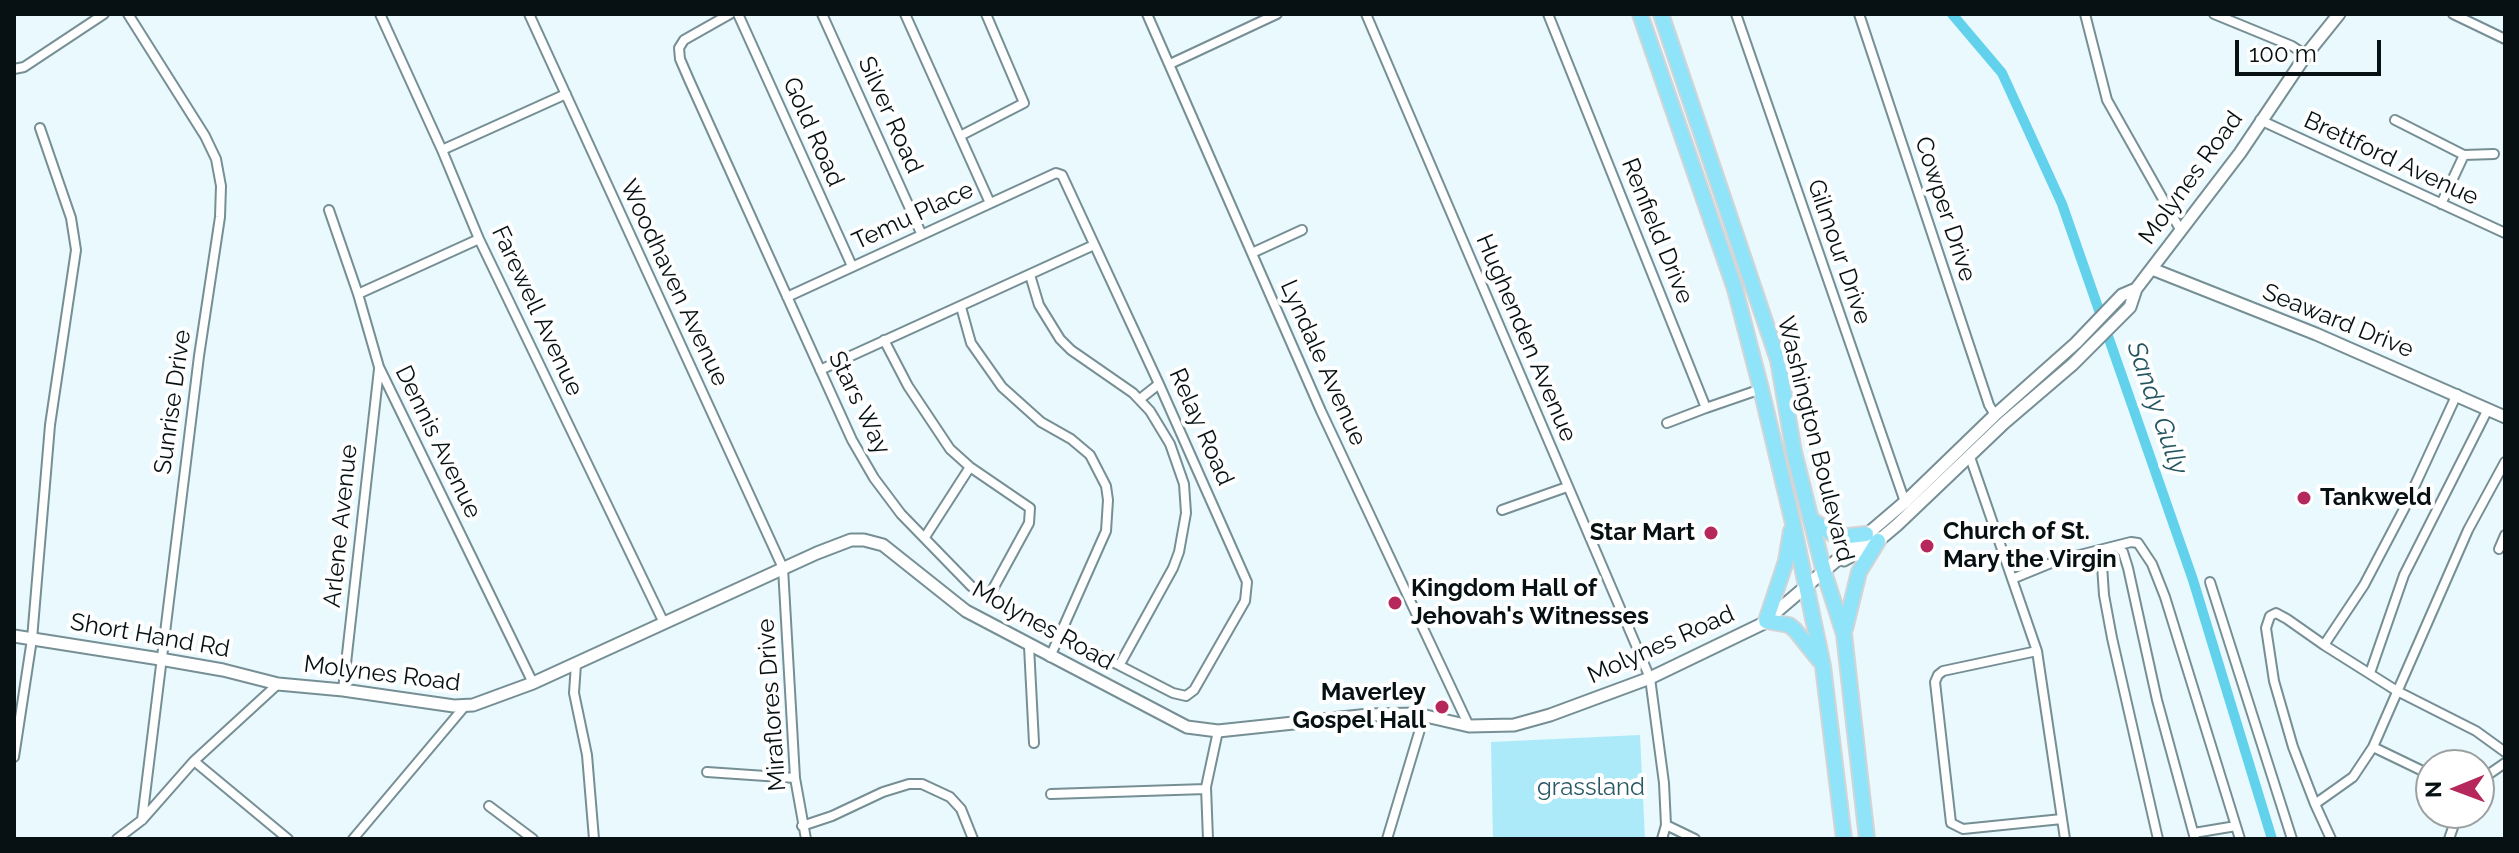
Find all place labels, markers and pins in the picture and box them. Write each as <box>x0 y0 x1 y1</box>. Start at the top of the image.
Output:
place label: Tankweld <box>2320 484 2432 512</box>
marker: Tankweld <box>2295 489 2313 507</box>
place label: Church of St. Mary the Virgin <box>1943 518 2117 574</box>
place label: Star Mart <box>1590 519 1695 547</box>
marker: Star Mart <box>1702 524 1720 542</box>
marker: Church of St. Mary the Virgin <box>1918 537 1936 555</box>
place label: Kingdom Hall of Jehovah's Witnesses <box>1411 575 1649 631</box>
marker: Kingdom Hall of Jehovah's Witnesses <box>1386 594 1404 612</box>
place label: Maverley Gospel Hall <box>1293 679 1426 735</box>
marker: Maverley Gospel Hall <box>1433 698 1451 716</box>

